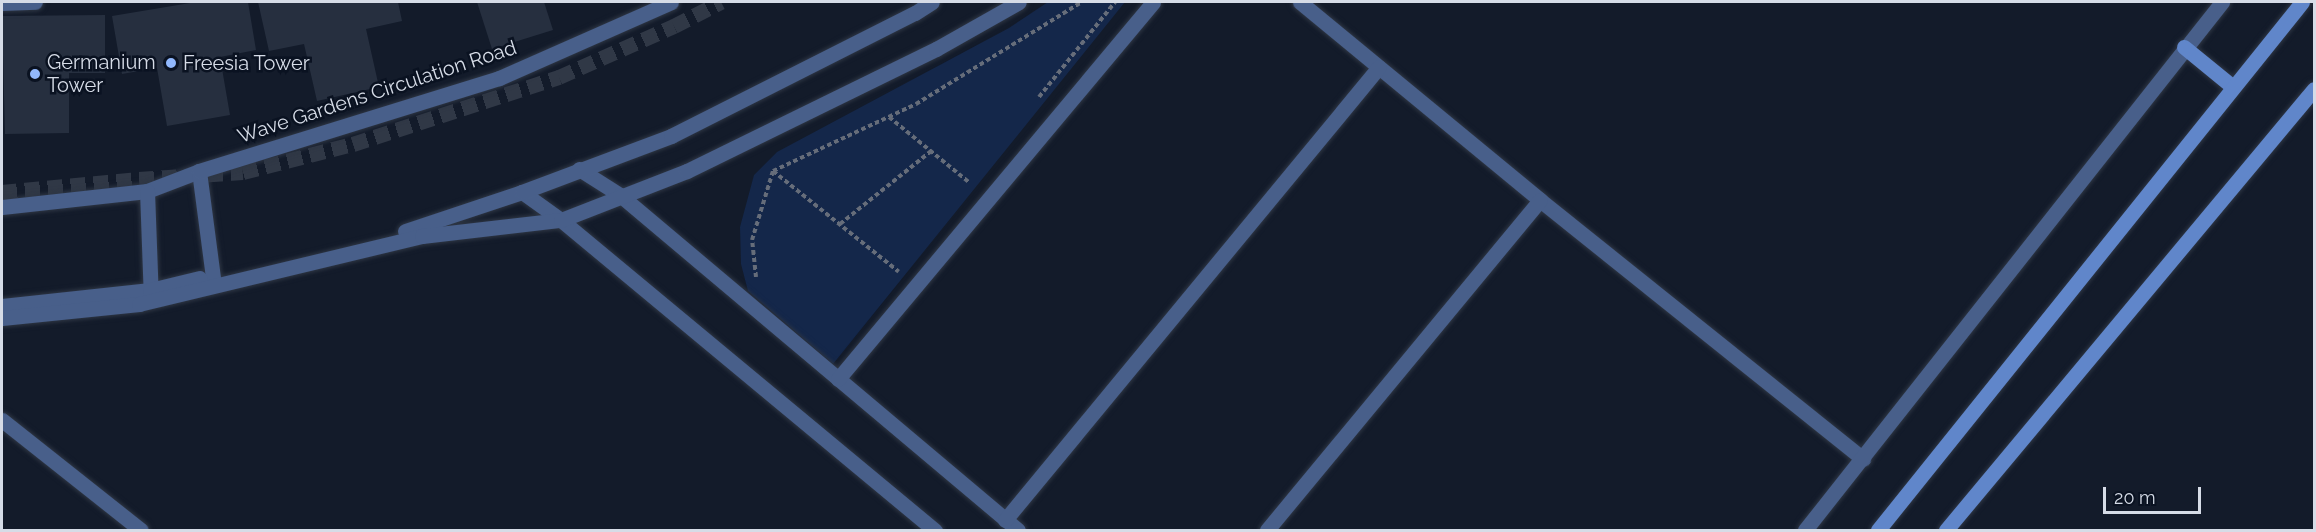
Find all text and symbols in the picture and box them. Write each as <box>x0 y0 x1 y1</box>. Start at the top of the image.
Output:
street label: Wave Gardens Circulation Road <box>235 36 519 148</box>
place label: Germanium Tower <box>47 51 156 98</box>
place label: Freesia Tower <box>183 51 310 75</box>
marker: Freesia Tower <box>164 56 178 70</box>
marker: Germanium Tower <box>28 67 42 81</box>
scale bar <box>2106 475 2204 513</box>
text: 20 m <box>2114 487 2156 508</box>

